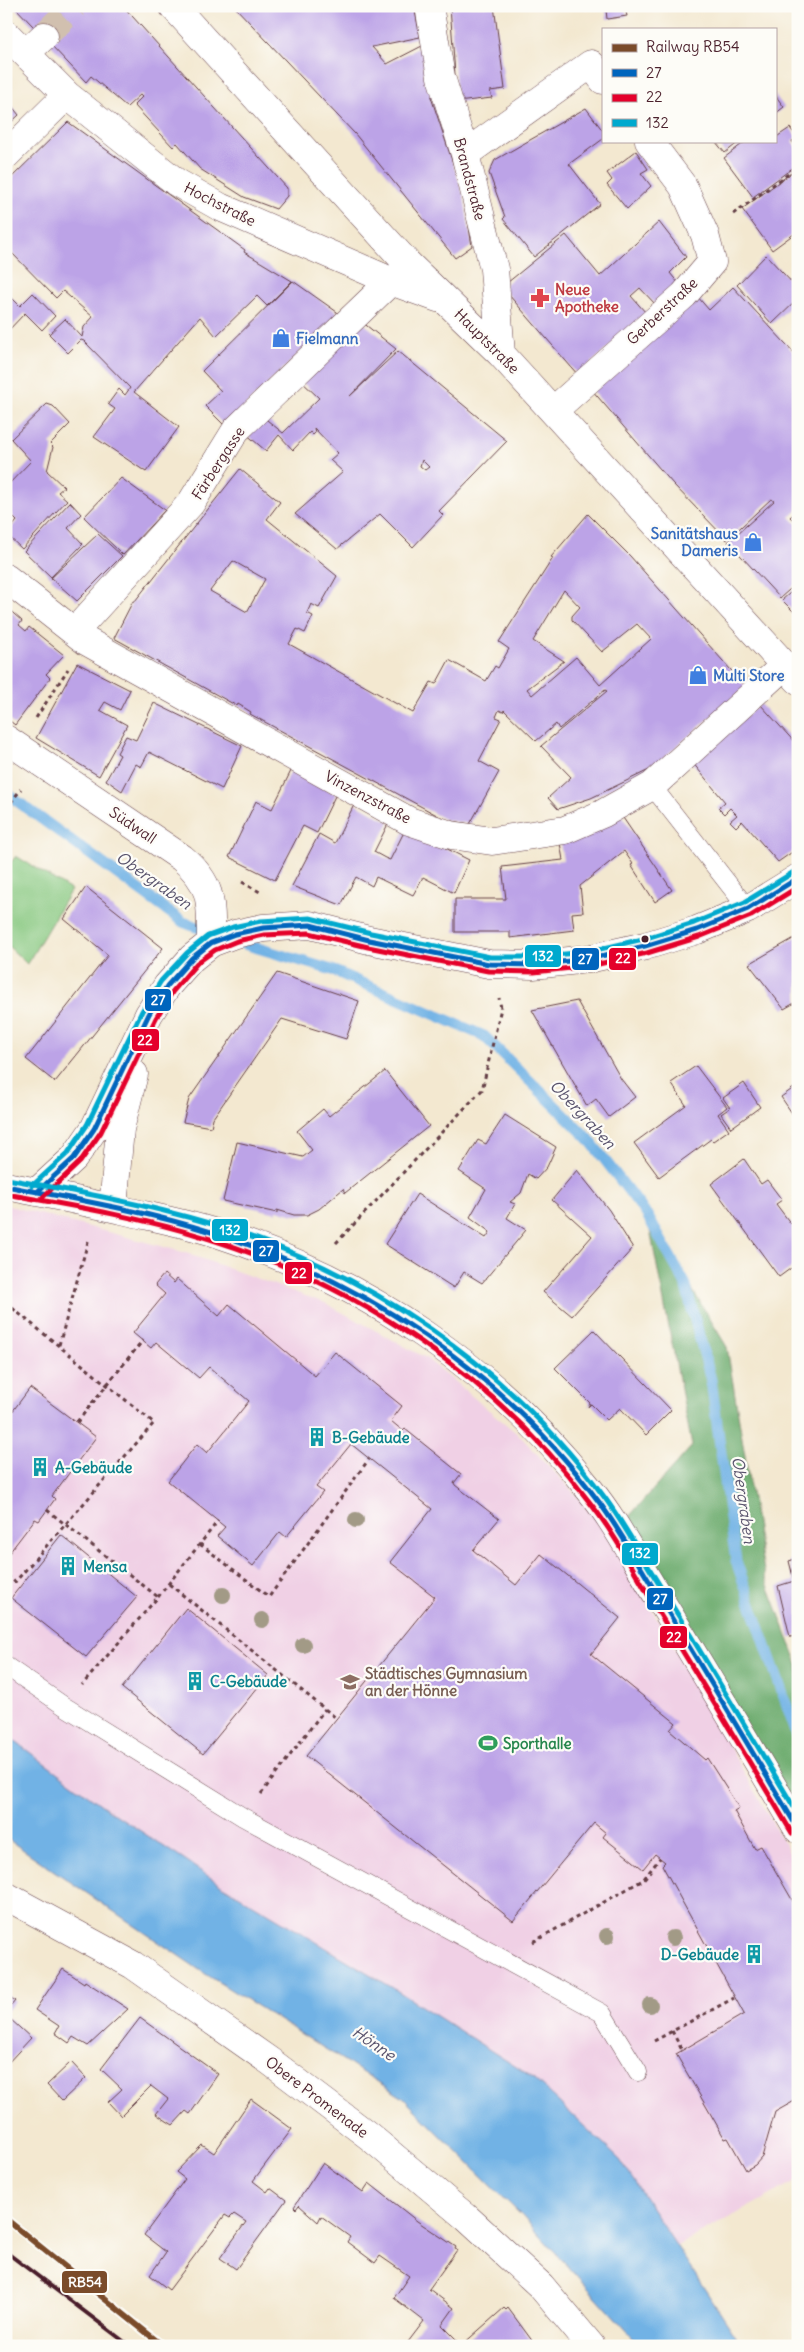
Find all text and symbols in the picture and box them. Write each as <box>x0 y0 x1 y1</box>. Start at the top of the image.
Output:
legend <box>602 28 776 142</box>
text: Railway RB54 <box>646 37 740 56</box>
text: 27 <box>646 63 662 82</box>
text: 22 <box>646 87 662 106</box>
text: 132 <box>646 113 669 132</box>
street label: Brandstraße <box>450 136 490 222</box>
street label: Hochstraße <box>181 178 259 230</box>
street label: Gerberstraße <box>623 273 701 349</box>
place label: Neue Apotheke <box>555 280 619 317</box>
pharmacy icon: Neue Apotheke <box>529 287 551 309</box>
street label: Hauptstraße <box>451 305 523 377</box>
shop icon: Fielmann <box>270 327 292 349</box>
place label: Fielmann <box>296 329 359 348</box>
street label: Färbergasse <box>187 423 249 503</box>
place label: Sanitätshaus Dameris <box>651 524 738 560</box>
shop icon: Sanitätshaus Dameris <box>742 531 764 553</box>
shop icon: Multi Store <box>687 664 709 686</box>
place label: Multi Store <box>713 666 785 685</box>
street label: Vinzenzstraße <box>322 766 414 828</box>
street label: Südwall <box>106 802 160 848</box>
water label: Obergraben <box>112 847 196 914</box>
unlabelled marker <box>640 934 650 944</box>
line badge: 132 <box>524 944 562 968</box>
text: 132 <box>532 947 554 965</box>
line badge: 27 <box>571 947 600 971</box>
line badge: 22 <box>608 947 637 971</box>
text: 22 <box>615 949 631 967</box>
text: 27 <box>578 950 592 968</box>
line badge: 27 <box>144 988 172 1012</box>
text: 27 <box>151 991 165 1009</box>
line badge: 22 <box>131 1028 160 1052</box>
text: 22 <box>137 1031 153 1049</box>
water label: Obergraben <box>546 1075 621 1153</box>
line badge: 132 <box>211 1218 249 1242</box>
text: 132 <box>219 1221 241 1239</box>
line badge: 27 <box>252 1239 280 1263</box>
text: 27 <box>259 1242 273 1260</box>
line badge: 22 <box>284 1261 313 1285</box>
text: 22 <box>291 1264 307 1282</box>
building icon: B-Gebäude <box>306 1426 328 1448</box>
place label: B-Gebäude <box>332 1428 409 1447</box>
water label: Obergraben <box>728 1455 760 1545</box>
building icon: A-Gebäude <box>29 1456 51 1478</box>
place label: A-Gebäude <box>55 1458 132 1477</box>
line badge: 132 <box>621 1542 659 1566</box>
text: 132 <box>629 1544 651 1562</box>
building icon: Mensa <box>57 1555 79 1577</box>
place label: Mensa <box>83 1557 128 1576</box>
line badge: 27 <box>646 1587 674 1611</box>
text: 27 <box>653 1590 667 1608</box>
line badge: 22 <box>659 1625 688 1649</box>
text: 22 <box>666 1628 682 1646</box>
place label: Städtisches Gymnasium an der Hönne <box>365 1664 527 1700</box>
building icon: C-Gebäude <box>184 1670 206 1692</box>
school or university icon: Städtisches Gymnasium an der Hönne <box>339 1671 361 1693</box>
place label: C-Gebäude <box>210 1672 287 1691</box>
sports icon: Sporthalle <box>477 1732 499 1754</box>
place label: Sporthalle <box>503 1734 572 1754</box>
building icon: D-Gebäude <box>743 1943 765 1965</box>
place label: D-Gebäude <box>661 1945 739 1964</box>
water label: Hönne <box>349 2021 400 2065</box>
street label: Obere Promenade <box>262 2052 372 2142</box>
line badge: RB54 <box>61 2270 108 2294</box>
text: RB54 <box>68 2273 102 2291</box>

